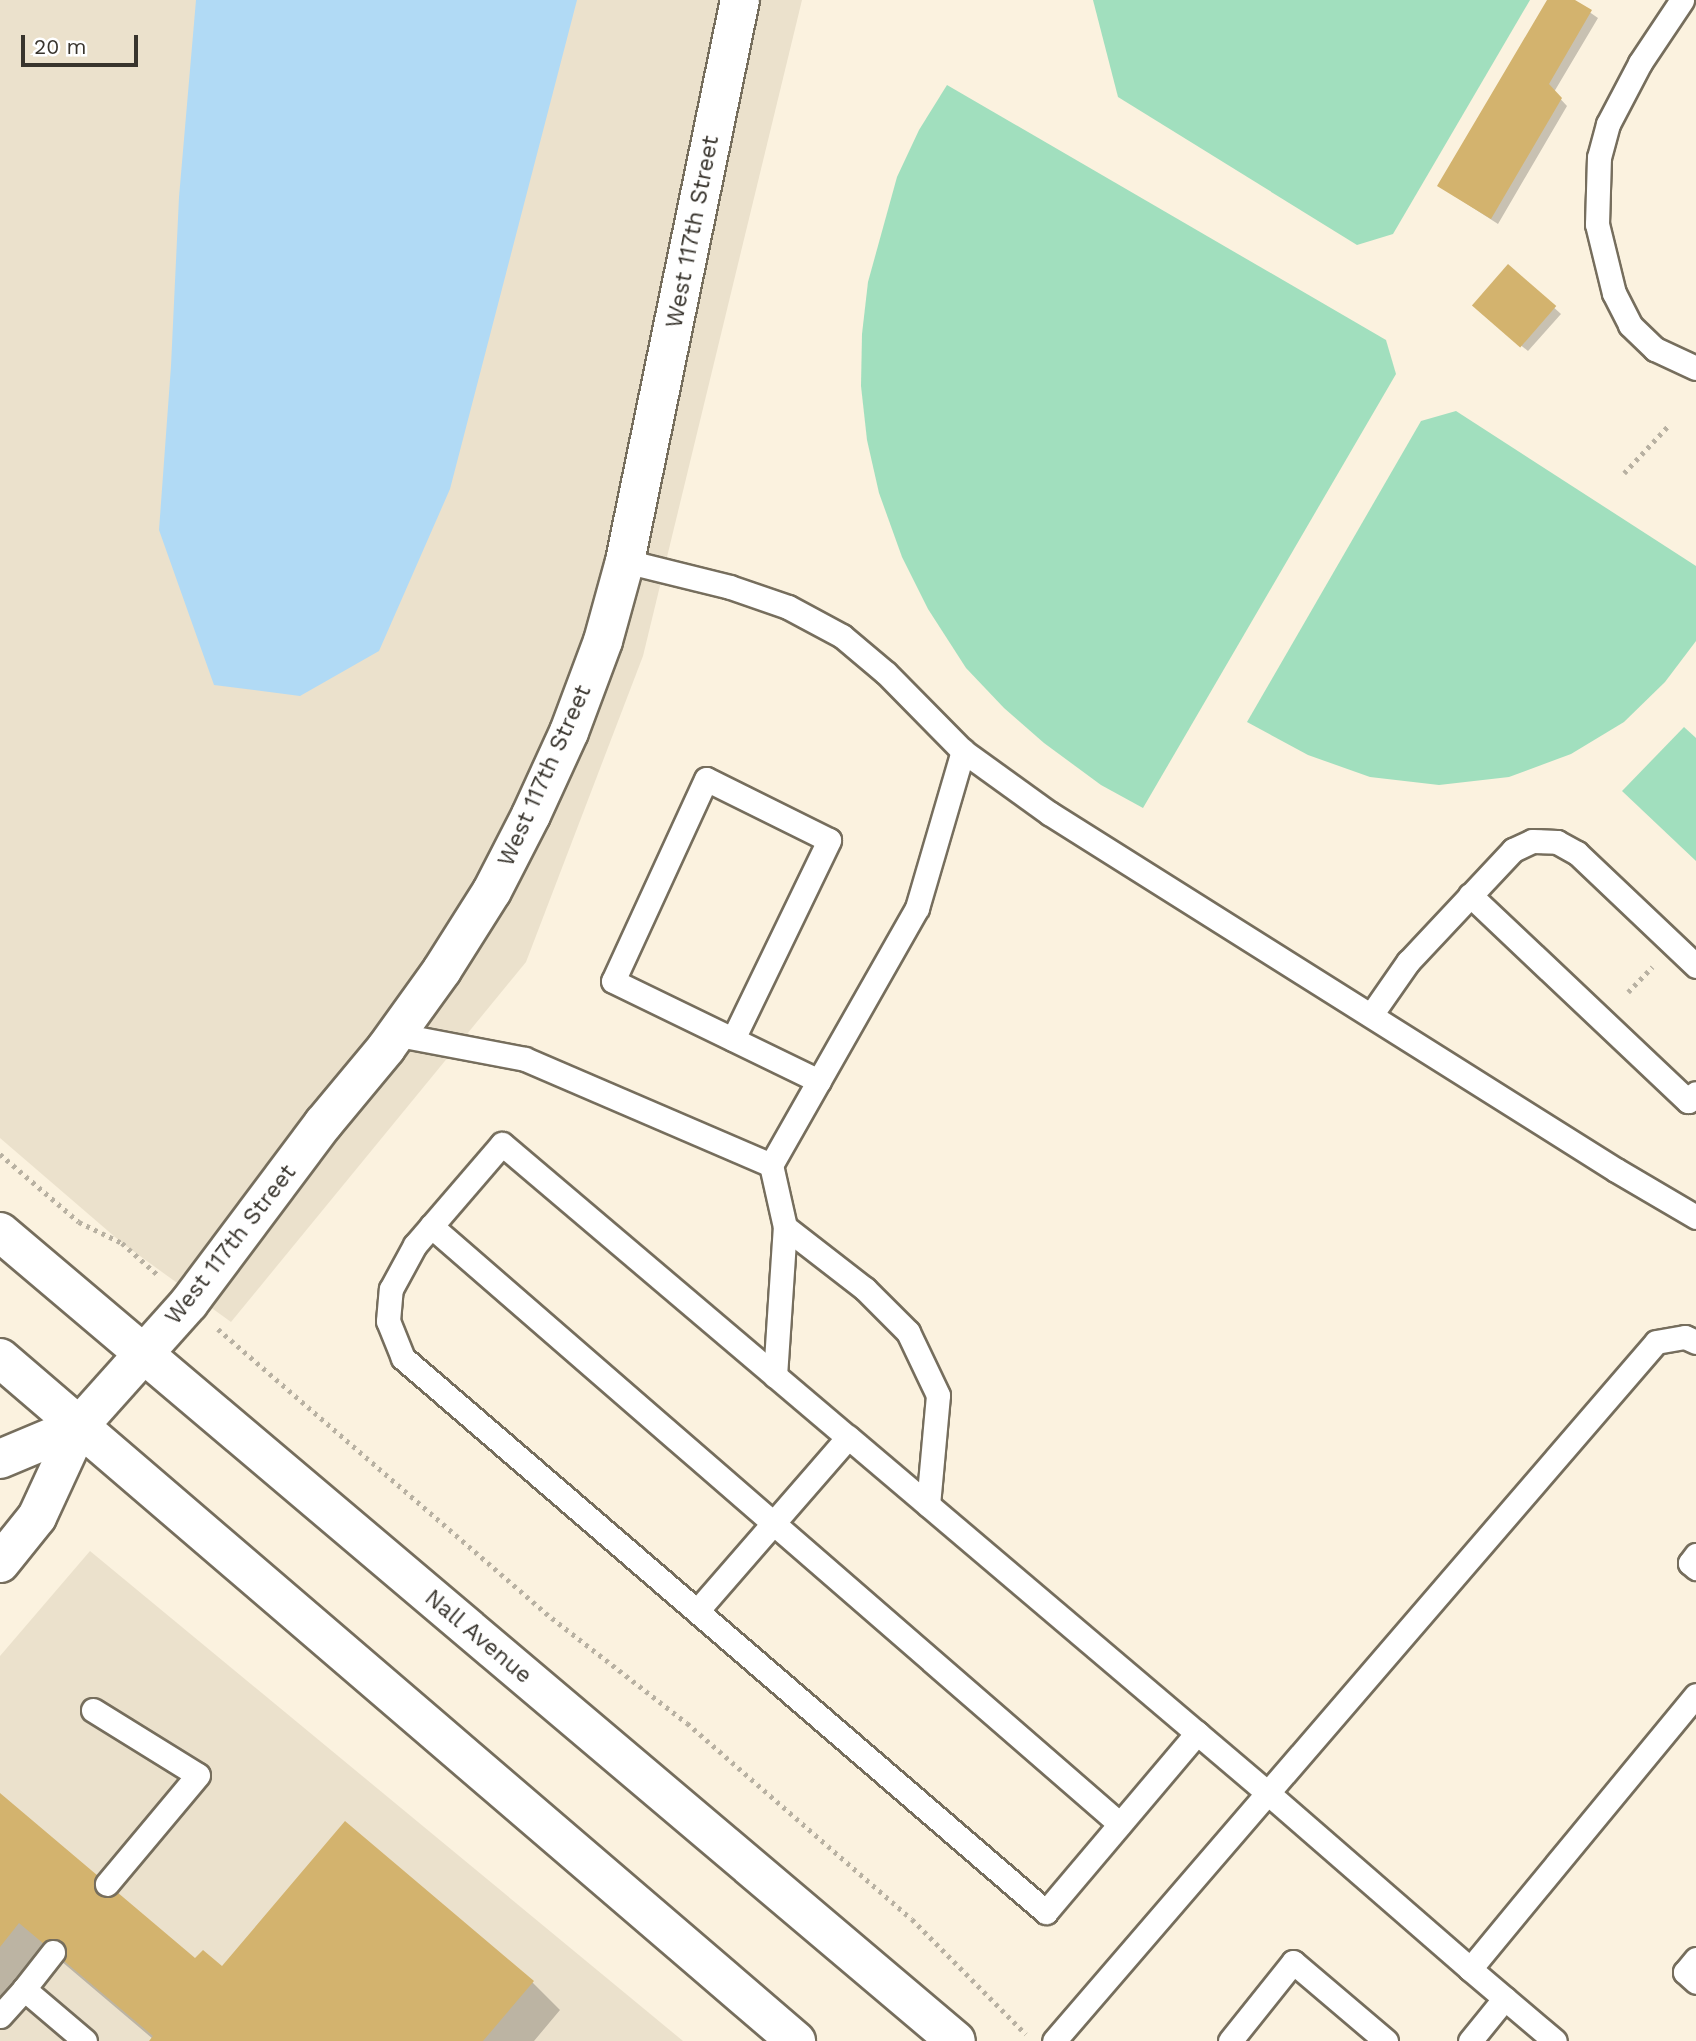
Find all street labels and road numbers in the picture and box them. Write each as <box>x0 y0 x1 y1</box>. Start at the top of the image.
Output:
street label: West 117th Street <box>661 133 725 331</box>
street label: West 117th Street <box>493 681 597 871</box>
street label: West 117th Street <box>160 1159 302 1331</box>
street label: Nall Avenue <box>418 1584 538 1690</box>

